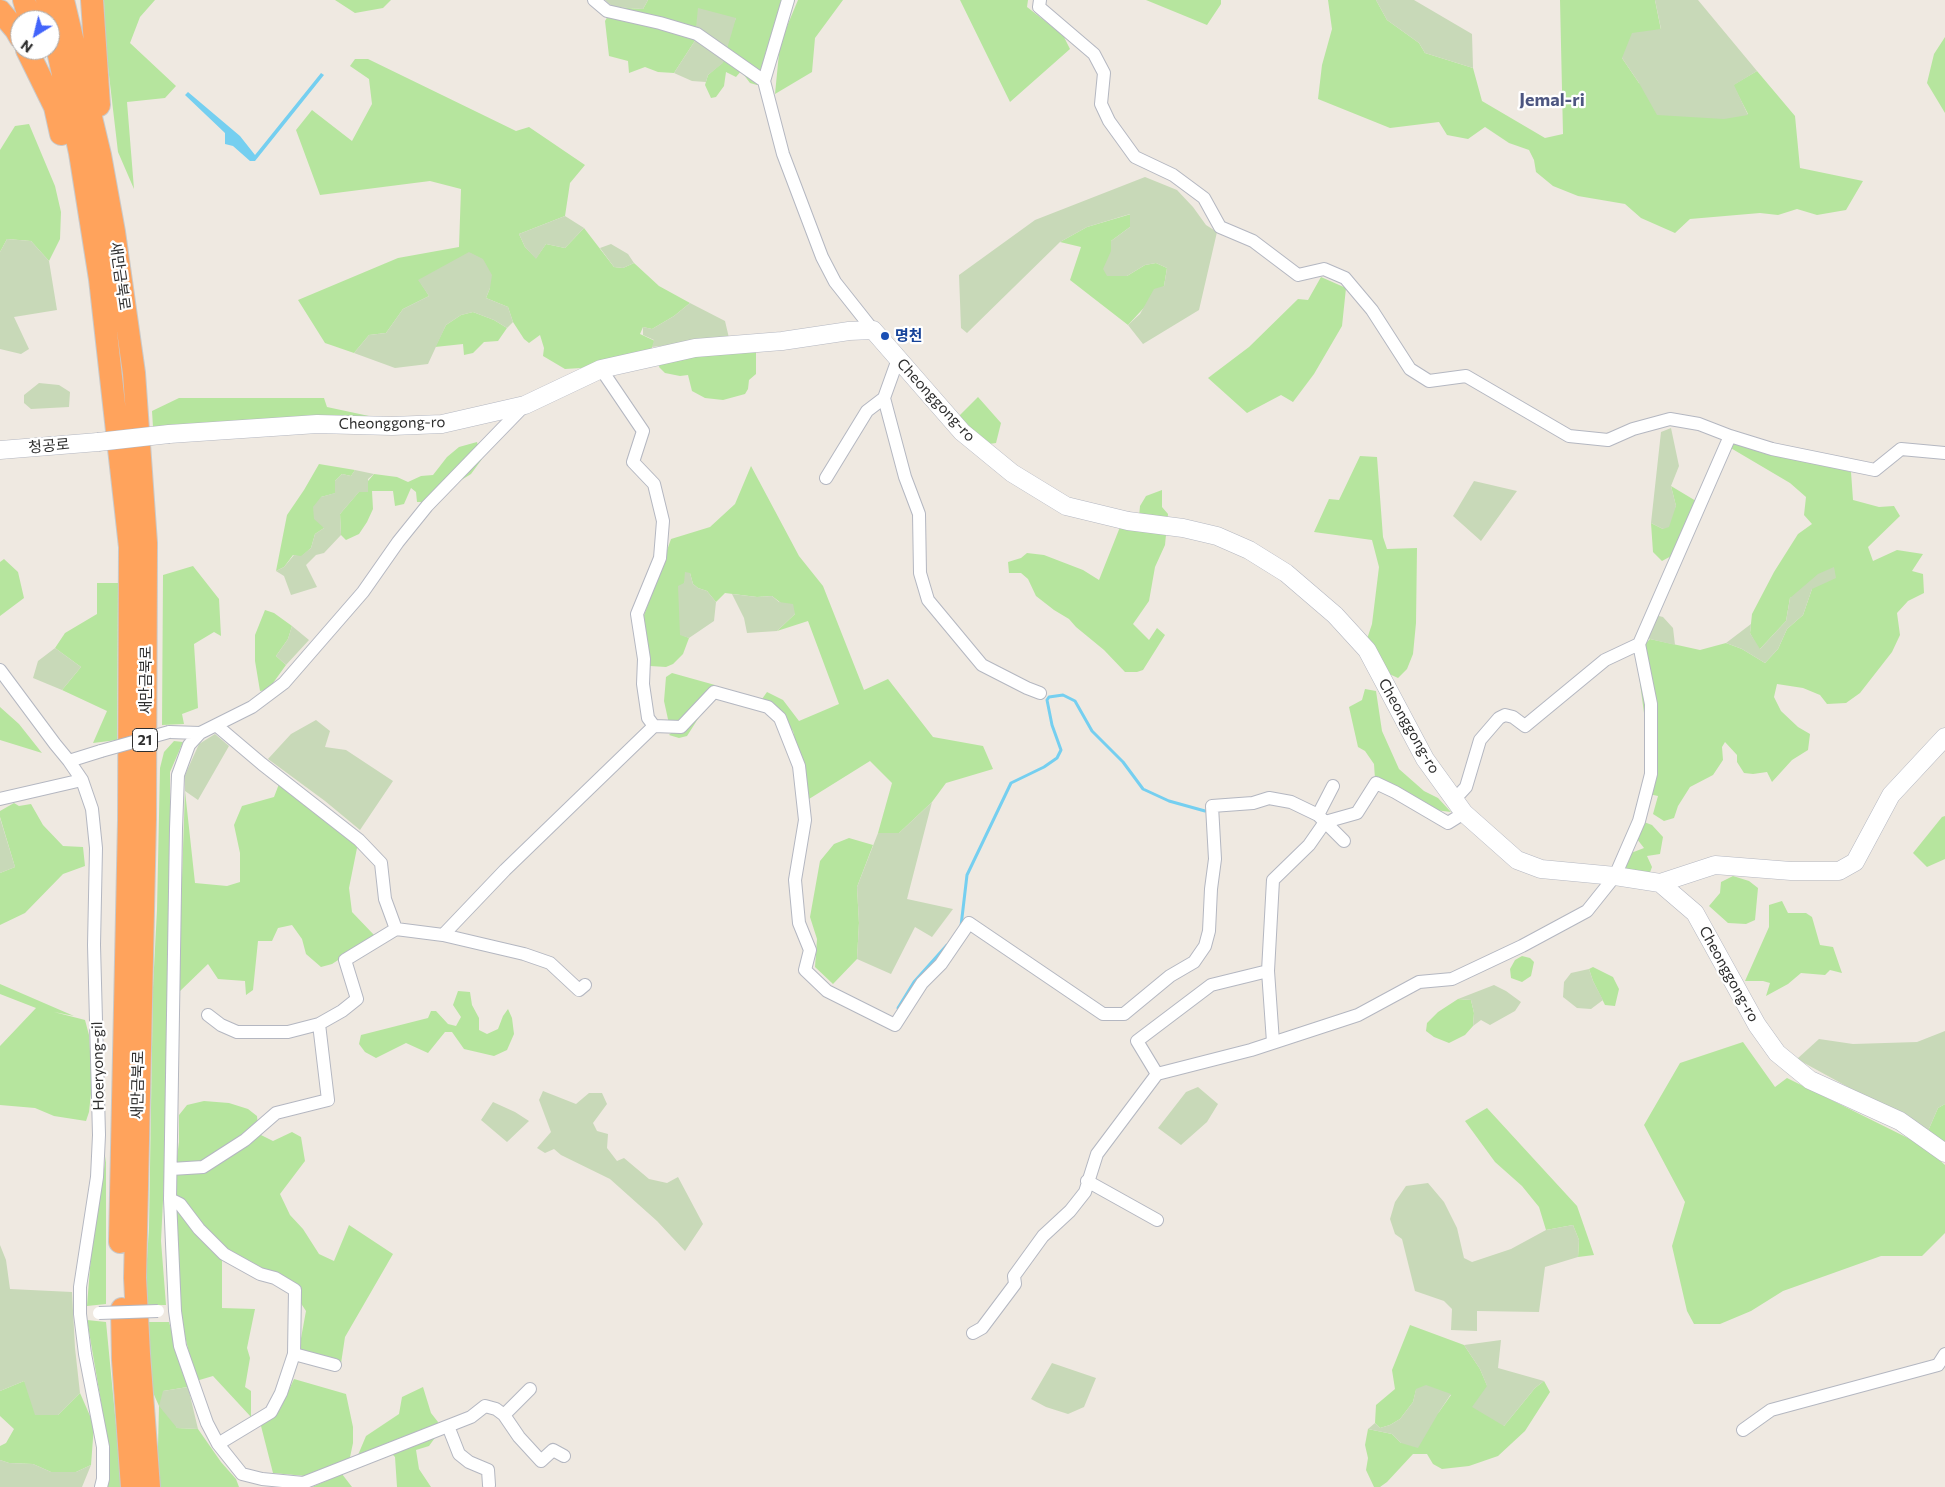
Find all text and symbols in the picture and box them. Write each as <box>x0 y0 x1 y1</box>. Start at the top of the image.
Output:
north arrow <box>10 10 60 60</box>
text: N <box>17 37 36 57</box>
district label: Jemal-ri <box>1519 89 1585 111</box>
street label: 새만금북로 <box>106 241 134 311</box>
place label: 명천 <box>895 327 923 345</box>
marker: 명천 <box>879 330 891 342</box>
street label: Cheonggong-ro <box>893 355 979 445</box>
street label: Cheonggong-ro <box>338 413 446 433</box>
street label: 청공로 <box>28 435 70 457</box>
street label: 새만금북로 <box>137 646 155 714</box>
street label: Cheonggong-ro <box>1374 675 1444 777</box>
road number: 21 <box>132 728 158 752</box>
street label: Cheonggong-ro <box>1695 923 1763 1025</box>
street label: Hoeryong-gil <box>88 1021 108 1111</box>
street label: 새만금북로 <box>128 1050 148 1120</box>

